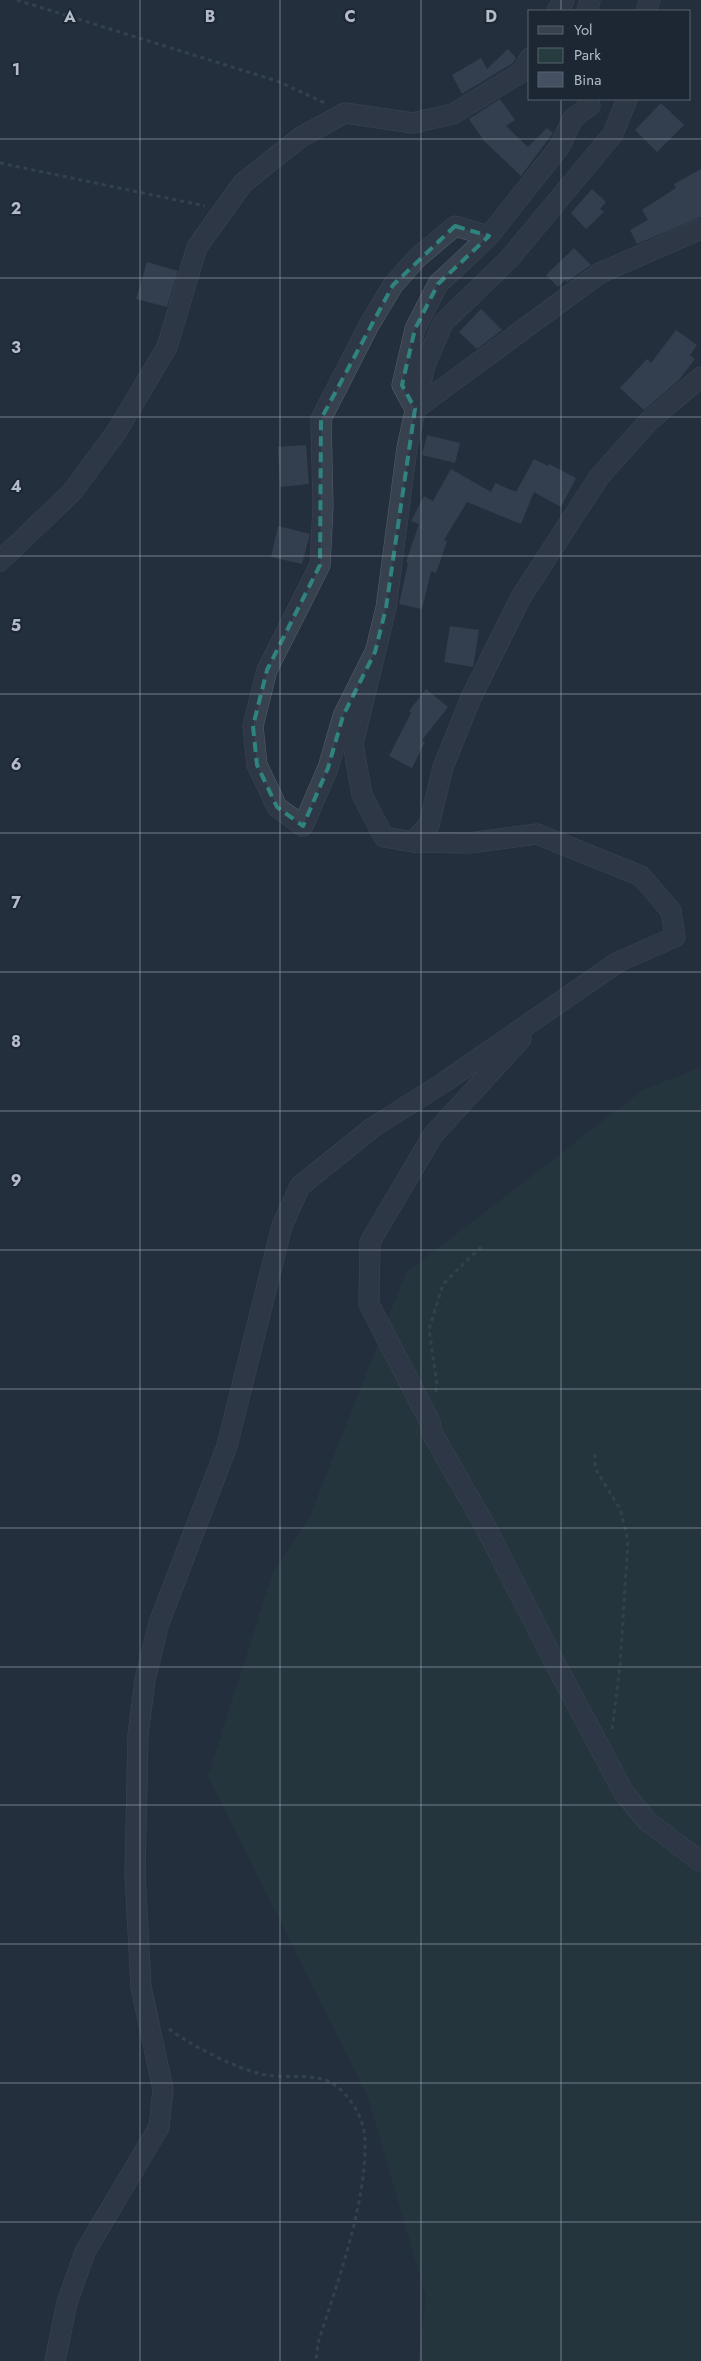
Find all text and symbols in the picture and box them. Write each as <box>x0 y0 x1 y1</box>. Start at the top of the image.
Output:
text: A <box>63 5 76 28</box>
text: B <box>205 5 215 28</box>
text: C <box>344 5 356 28</box>
text: D <box>485 5 497 28</box>
legend <box>528 10 691 100</box>
text: Yol <box>574 19 593 41</box>
text: Park <box>574 44 601 66</box>
text: 1 <box>12 58 20 81</box>
text: Bina <box>574 69 601 91</box>
text: 2 <box>11 197 21 220</box>
text: 3 <box>11 336 21 359</box>
text: 4 <box>10 475 22 498</box>
text: 5 <box>11 614 21 637</box>
text: 6 <box>11 753 21 776</box>
text: 7 <box>11 891 21 914</box>
text: 8 <box>11 1030 21 1053</box>
text: 9 <box>11 1169 21 1192</box>

